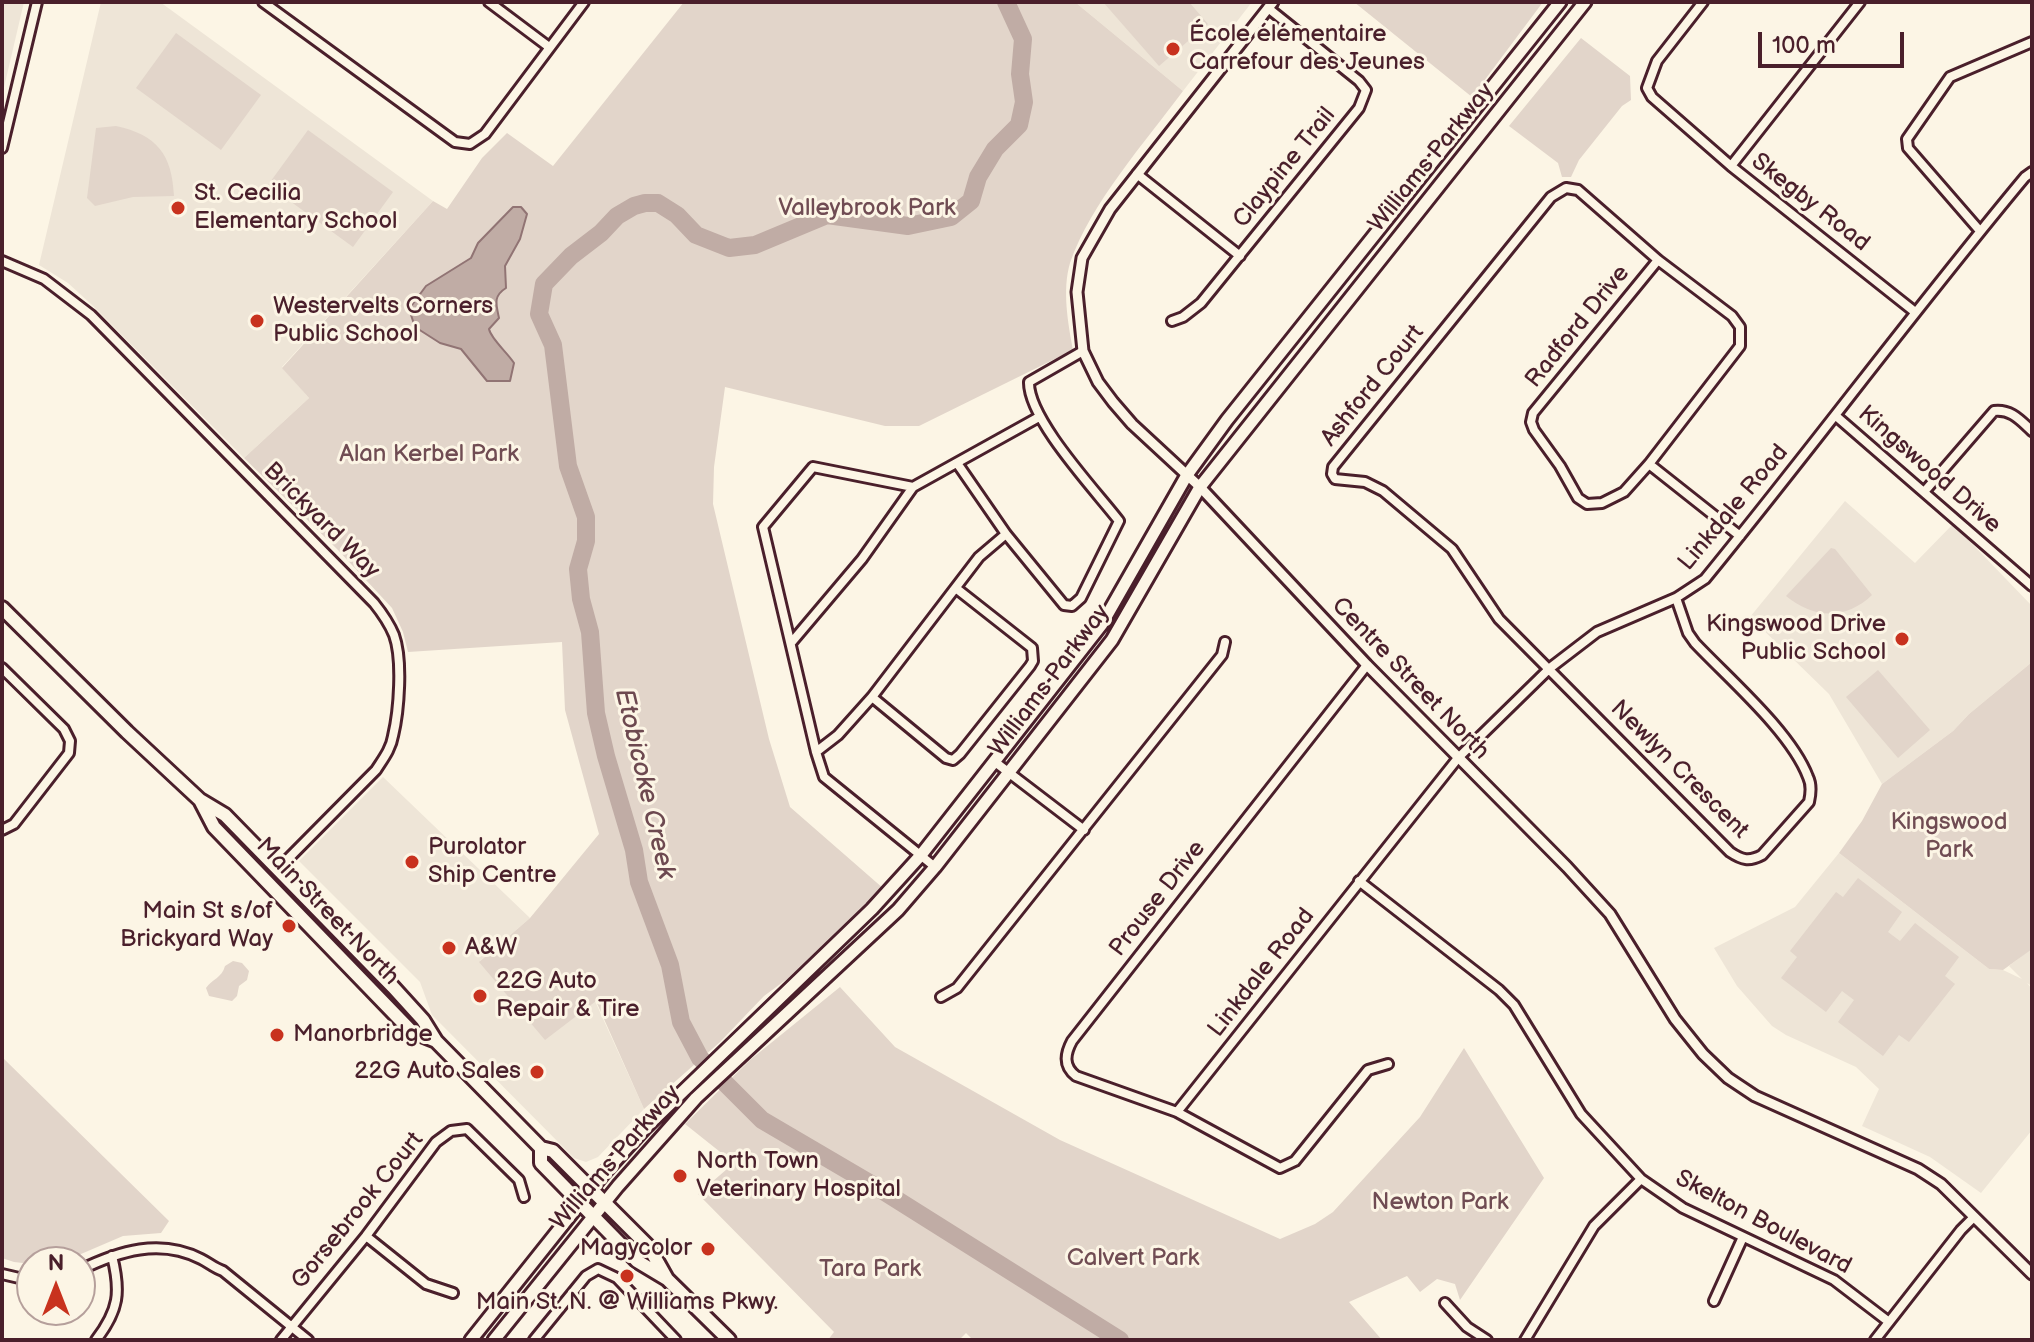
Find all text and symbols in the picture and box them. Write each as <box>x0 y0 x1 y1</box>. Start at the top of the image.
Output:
scale bar <box>1762 16 1908 66</box>
place label: École élémentaire Carrefour des Jeunes <box>1189 21 1425 77</box>
text: 100 m <box>1772 31 1836 60</box>
marker: École élémentaire Carrefour des Jeunes <box>1164 40 1182 58</box>
street label: Williams Parkway <box>1363 78 1501 238</box>
street label: Claypine Trail <box>1228 102 1342 234</box>
street label: Skegby Road <box>1745 148 1875 258</box>
place label: St. Cecilia Elementary School <box>194 180 397 236</box>
park label: Valleybrook Park <box>778 195 956 223</box>
marker: St. Cecilia Elementary School <box>169 199 187 217</box>
street label: Radford Drive <box>1520 260 1636 394</box>
place label: Westervelts Corners Public School <box>273 293 493 349</box>
marker: Westervelts Corners Public School <box>248 312 266 330</box>
street label: Ashford Court <box>1315 320 1431 452</box>
street label: Kingswood Drive <box>1852 400 2006 540</box>
street label: Linkdale Road <box>1673 439 1795 577</box>
park label: Alan Kerbel Park <box>339 441 519 469</box>
street label: Brickyard Way <box>257 457 385 585</box>
street label: Centre Street North <box>1325 592 1495 766</box>
street label: Williams Parkway <box>983 599 1117 763</box>
place label: Kingswood Drive Public School <box>1706 611 1886 667</box>
marker: Kingswood Drive Public School <box>1893 630 1911 648</box>
water label: Etobicoke Creek <box>607 686 681 882</box>
street label: Newlyn Crescent <box>1604 695 1754 845</box>
park label: Kingswood Park <box>1890 809 2008 865</box>
street label: Main Street North <box>249 832 405 992</box>
place label: Purolator Ship Centre <box>428 834 556 890</box>
street label: Prouse Drive <box>1104 835 1212 963</box>
marker: Purolator Ship Centre <box>403 853 421 871</box>
place label: Main St s/of Brickyard Way <box>120 898 273 954</box>
street label: Linkdale Road <box>1203 903 1321 1043</box>
marker: Main St s/of Brickyard Way <box>280 917 298 935</box>
place label: A&W <box>465 934 517 962</box>
marker: A&W <box>440 939 458 957</box>
place label: 22G Auto Repair & Tire <box>496 968 639 1024</box>
marker: 22G Auto Repair & Tire <box>471 987 489 1005</box>
place label: Manorbridge <box>293 1021 433 1049</box>
marker: Manorbridge <box>268 1026 286 1044</box>
place label: 22G Auto Sales <box>354 1058 521 1086</box>
marker: 22G Auto Sales <box>528 1063 546 1081</box>
street label: Williams Parkway <box>545 1080 687 1236</box>
street label: Gorsebrook Court <box>286 1127 430 1295</box>
place label: North Town Veterinary Hospital <box>696 1148 901 1204</box>
street label: Skelton Boulevard <box>1670 1165 1856 1281</box>
marker: North Town Veterinary Hospital <box>671 1167 689 1185</box>
park label: Newton Park <box>1372 1189 1508 1217</box>
place label: Magycolor <box>580 1235 692 1263</box>
marker: Magycolor <box>699 1240 717 1258</box>
park label: Calvert Park <box>1067 1245 1199 1273</box>
north arrow <box>16 1246 96 1326</box>
text: N <box>48 1250 64 1277</box>
park label: Tara Park <box>819 1256 921 1284</box>
marker: Main St. N. @ Williams Pkwy. <box>618 1267 636 1285</box>
place label: Main St. N. @ Williams Pkwy. <box>476 1289 778 1317</box>

